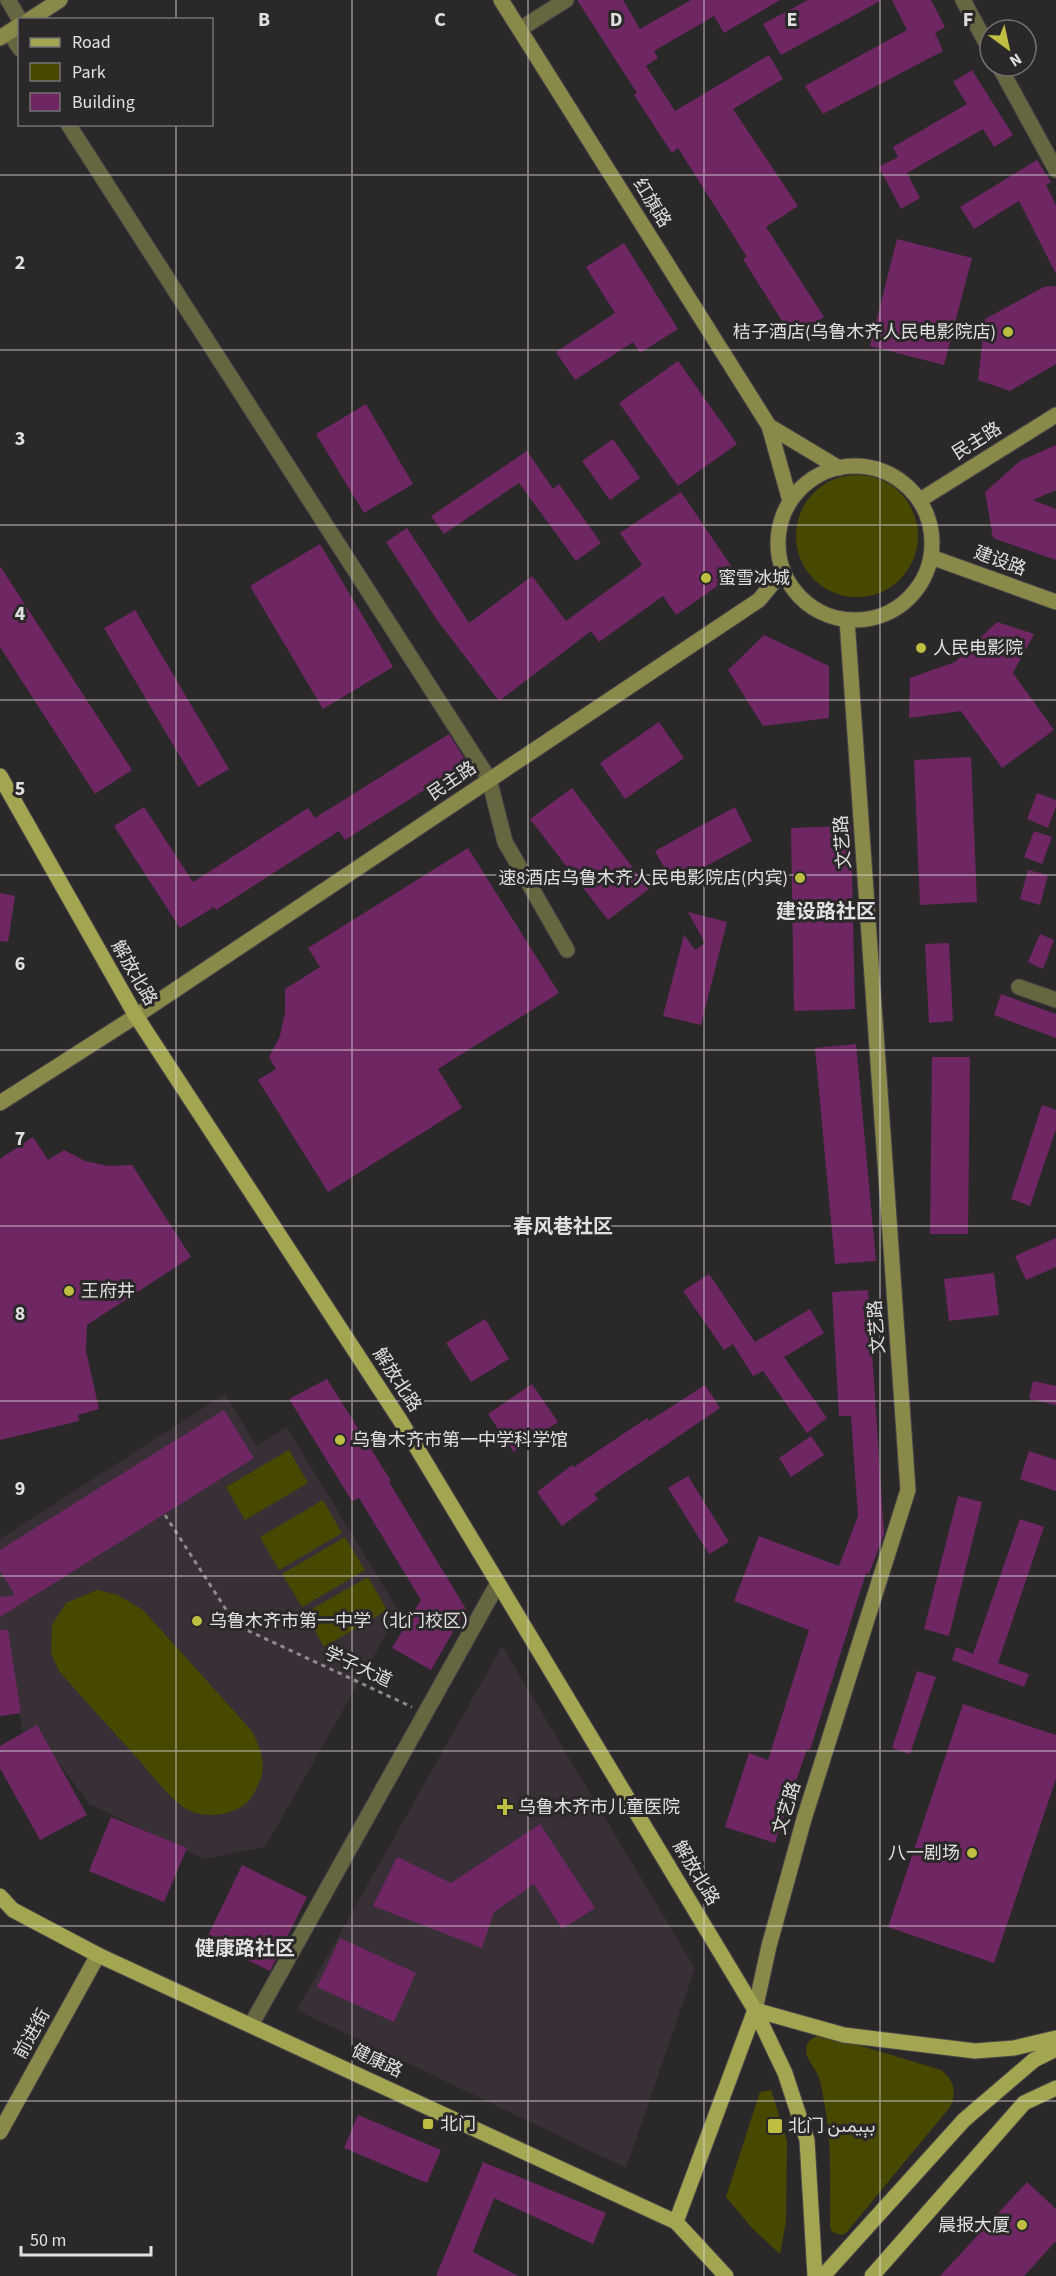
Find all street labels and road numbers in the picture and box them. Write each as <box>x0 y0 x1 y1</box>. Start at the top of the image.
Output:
street label: 红旗路 <box>627 173 677 233</box>
street label: 民主路 <box>947 416 1007 466</box>
street label: 建设路 <box>970 540 1030 582</box>
street label: 民主路 <box>423 756 481 806</box>
street label: 文艺路 <box>829 814 857 870</box>
street label: 解放北路 <box>105 936 163 1010</box>
street label: 文艺路 <box>863 1299 891 1355</box>
street label: 解放北路 <box>367 1343 427 1417</box>
street label: 学子大道 <box>320 1640 396 1694</box>
street label: 文艺路 <box>767 1779 807 1837</box>
street label: 解放北路 <box>667 1836 725 1910</box>
street label: 前进街 <box>8 2004 56 2064</box>
street label: 健康路 <box>347 2038 407 2084</box>

